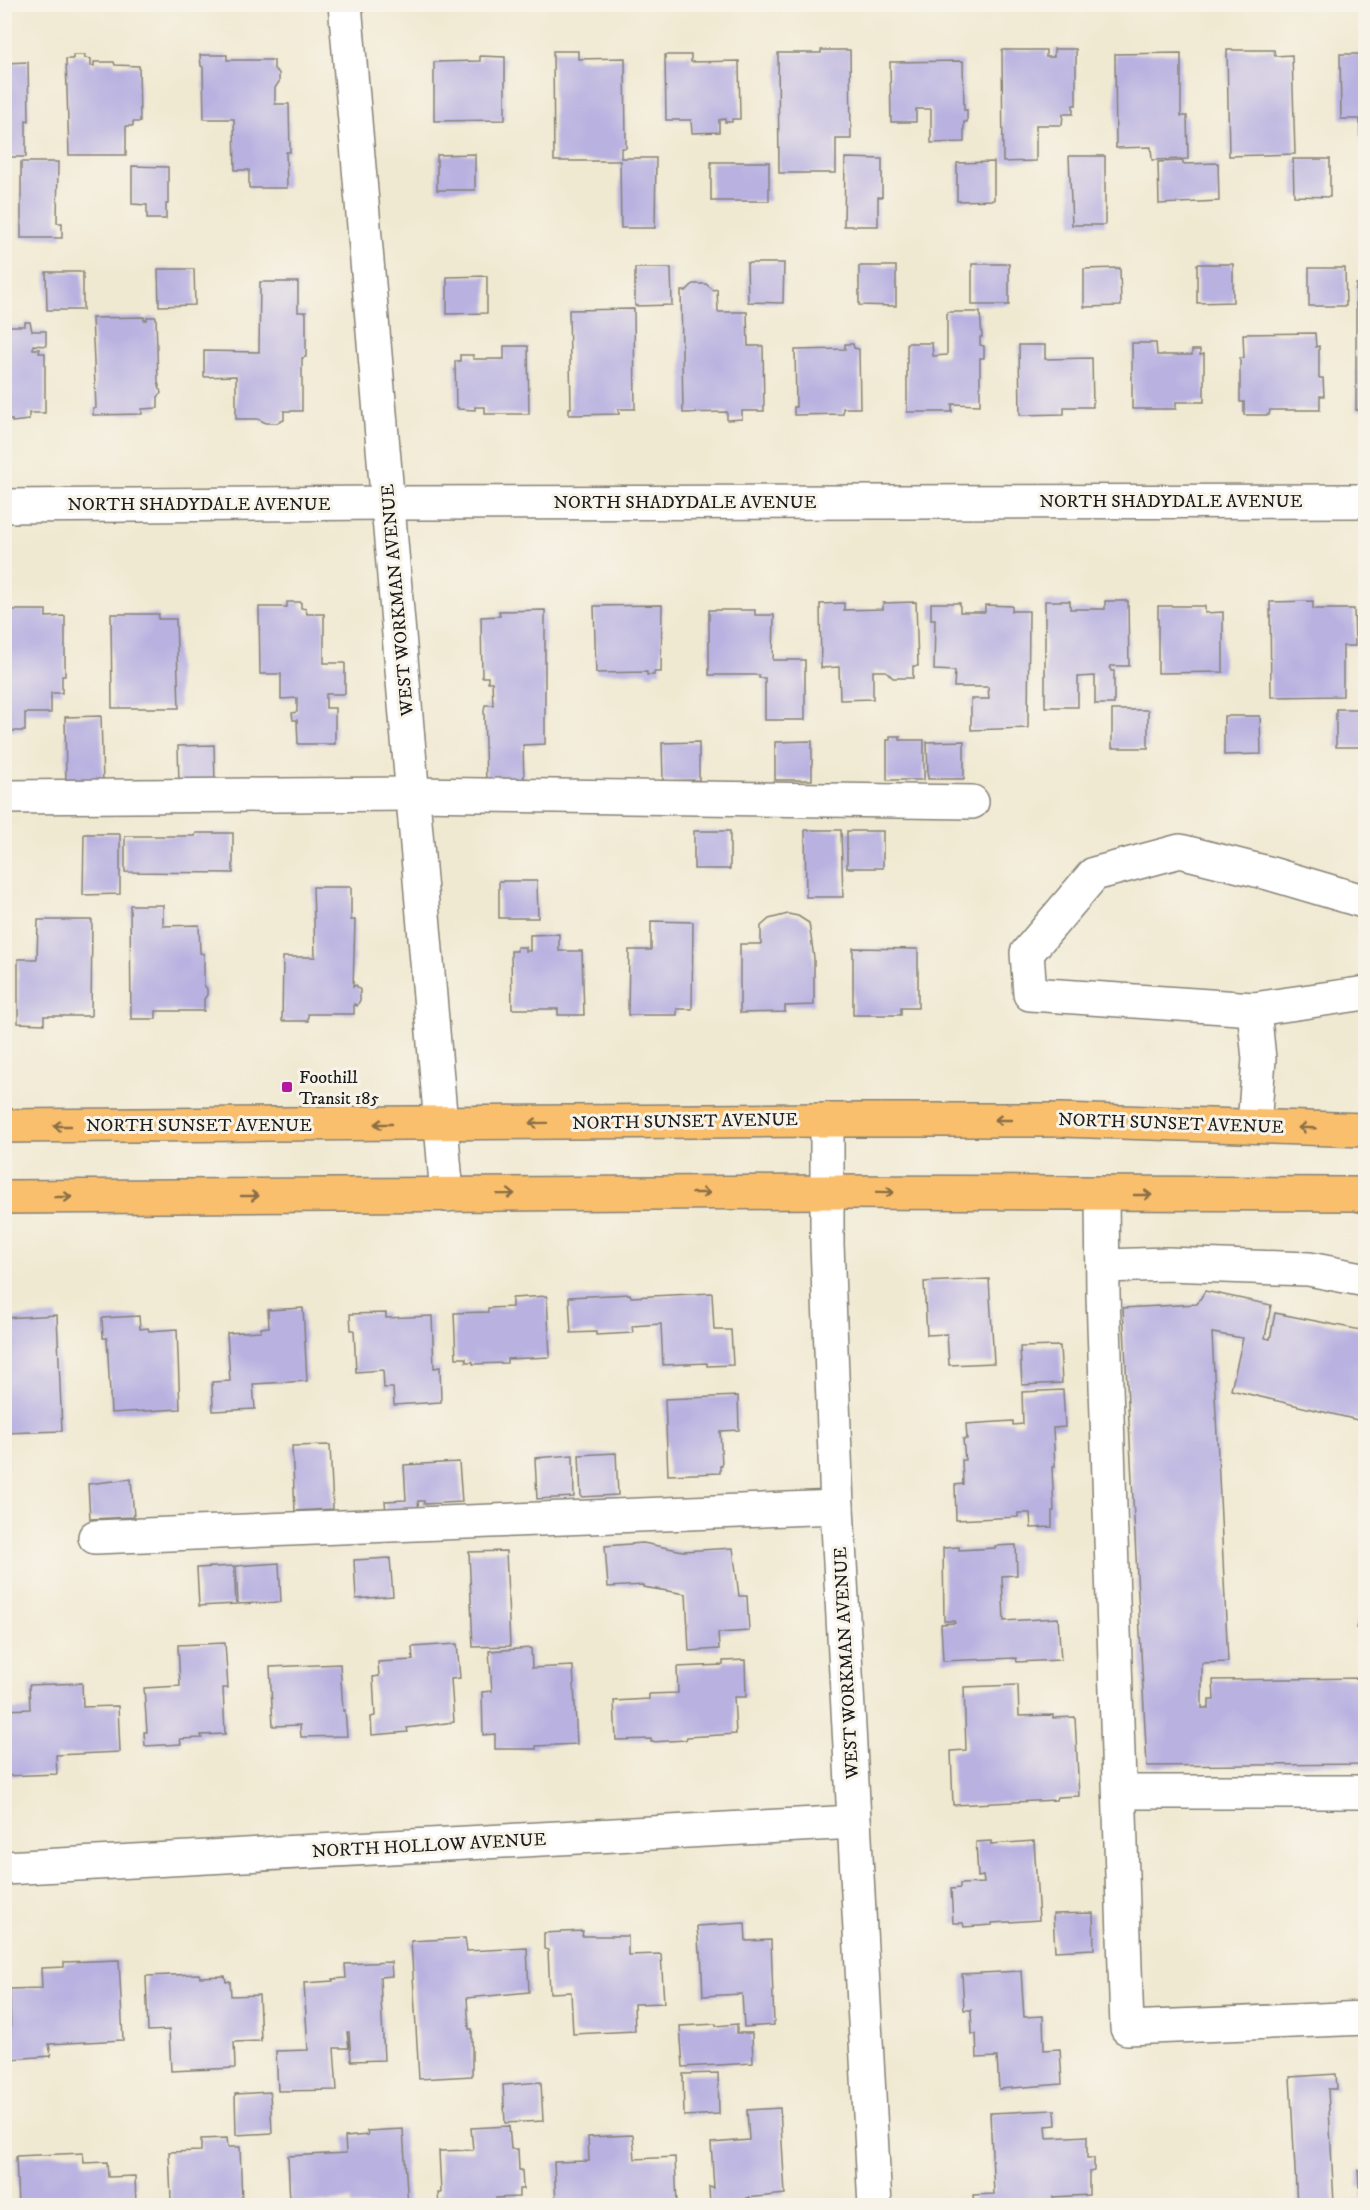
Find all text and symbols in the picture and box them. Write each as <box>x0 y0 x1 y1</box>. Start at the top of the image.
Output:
street label: WEST WORKMAN AVENUE <box>377 483 419 718</box>
street label: NORTH SHADYDALE AVENUE <box>1039 491 1303 513</box>
street label: NORTH SHADYDALE AVENUE <box>553 492 817 514</box>
street label: NORTH SHADYDALE AVENUE <box>67 494 331 516</box>
place label: Foothill Transit 185 <box>299 1067 379 1110</box>
marker: Foothill Transit 185 <box>280 1080 294 1094</box>
street label: NORTH SUNSET AVENUE <box>572 1109 798 1135</box>
street label: NORTH SUNSET AVENUE <box>1058 1109 1285 1139</box>
one-way arrow <box>993 1114 1013 1126</box>
street label: NORTH SUNSET AVENUE <box>86 1115 312 1137</box>
one-way arrow <box>528 1117 548 1129</box>
one-way arrow <box>374 1118 394 1130</box>
one-way arrow <box>53 1120 73 1132</box>
one-way arrow <box>1298 1122 1318 1133</box>
one-way arrow <box>690 1187 710 1199</box>
one-way arrow <box>874 1187 894 1198</box>
one-way arrow <box>495 1188 515 1200</box>
one-way arrow <box>1132 1189 1152 1201</box>
one-way arrow <box>239 1190 259 1202</box>
one-way arrow <box>52 1191 72 1202</box>
street label: WEST WORKMAN AVENUE <box>830 1546 864 1781</box>
street label: NORTH HOLLOW AVENUE <box>311 1829 547 1863</box>

